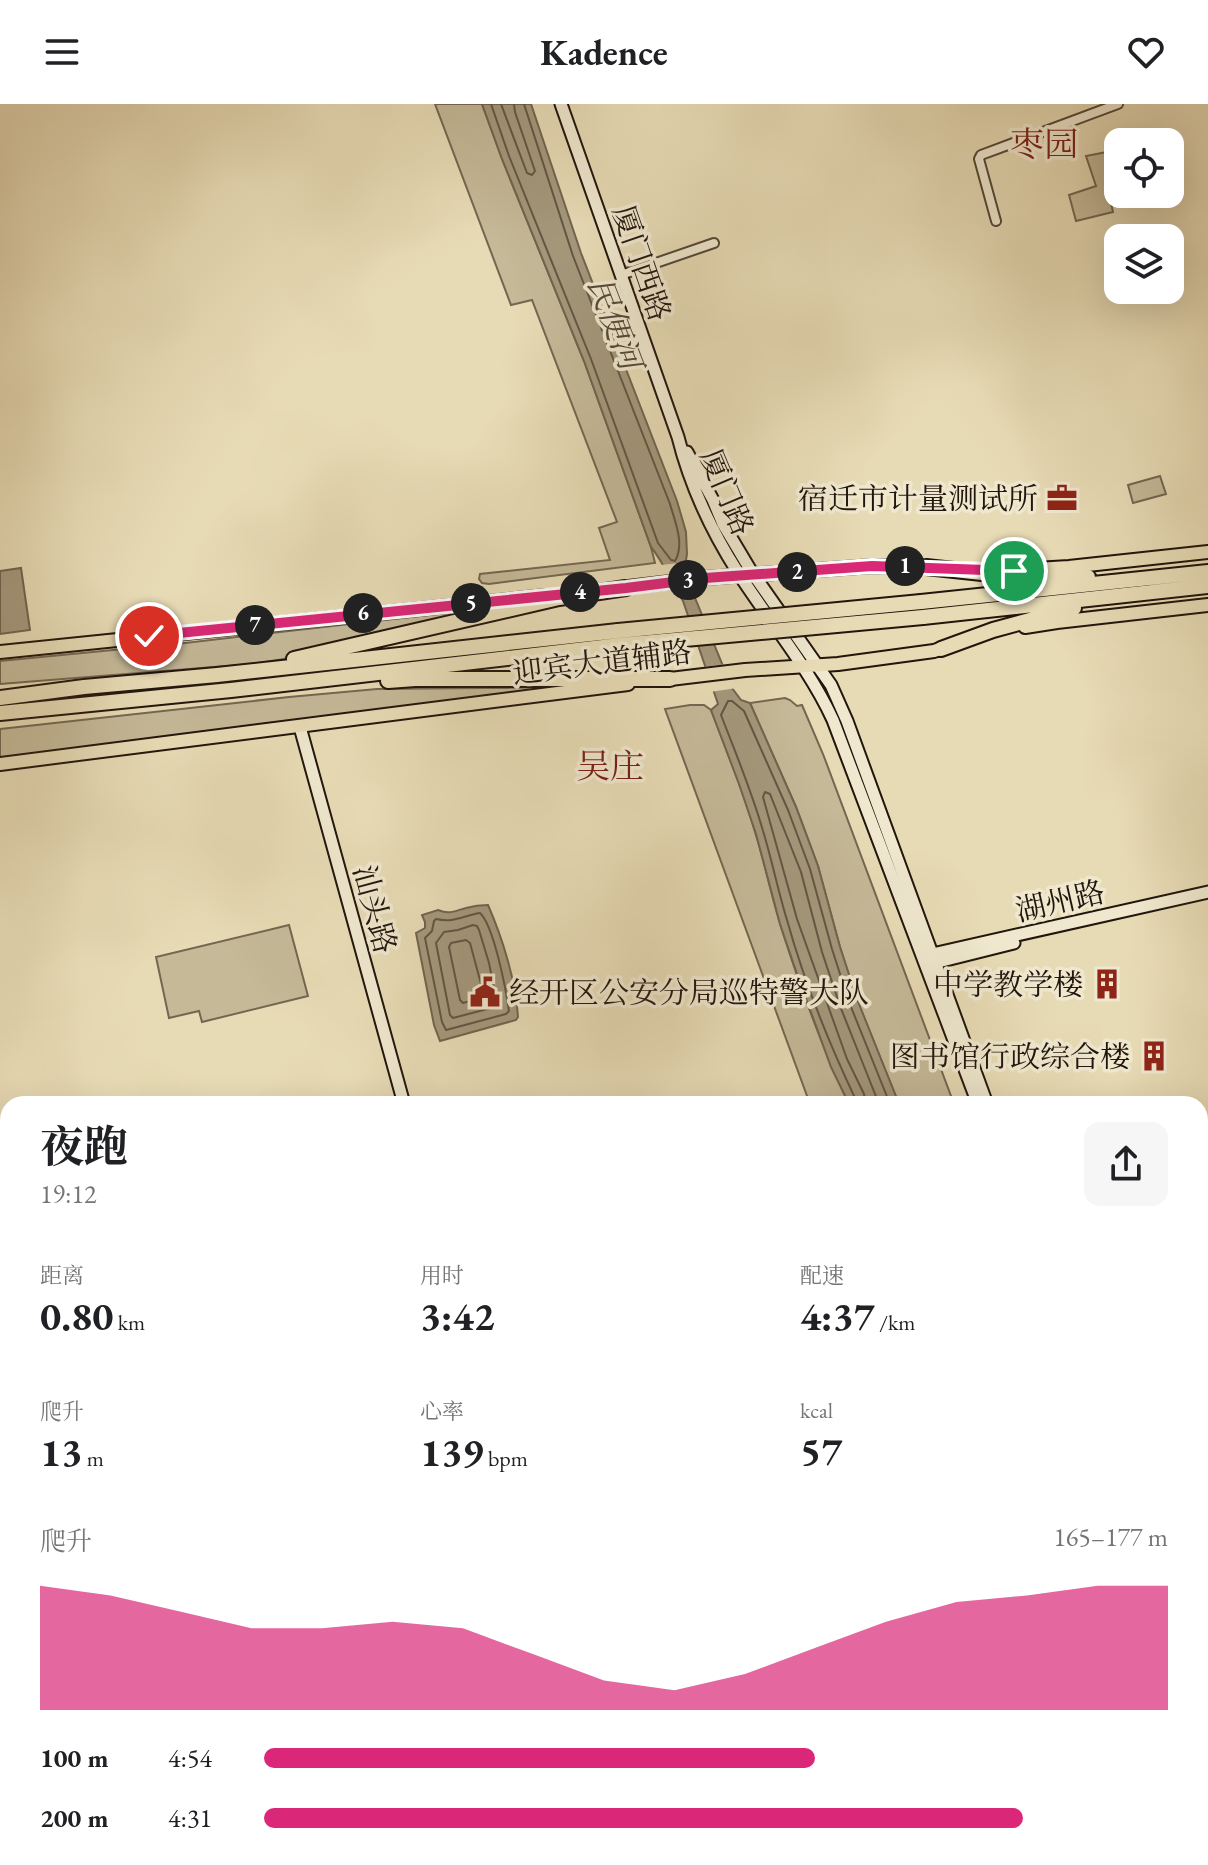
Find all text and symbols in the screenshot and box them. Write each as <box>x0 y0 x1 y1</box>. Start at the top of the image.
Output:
text: Kadence <box>540 29 668 76</box>
icon: menu <box>40 30 84 74</box>
icon: heart <box>1124 30 1168 74</box>
district label: 枣园 <box>1010 122 1078 166</box>
map controls <box>1104 128 1184 304</box>
button: locate <box>1104 128 1184 208</box>
street label: 厦门西路 <box>604 200 680 326</box>
button: layers <box>1104 224 1184 304</box>
water label: 民便河 <box>578 271 654 380</box>
street label: 厦门路 <box>691 443 763 541</box>
place label: 宿迁市计量测试所 <box>798 479 1038 518</box>
office icon: 宿迁市计量测试所 <box>1045 481 1079 515</box>
pin <box>980 537 1048 605</box>
pin: 1 <box>885 546 925 586</box>
icon: arrive <box>992 549 1036 593</box>
text: 1 <box>899 551 911 580</box>
pin: 2 <box>777 552 817 592</box>
text: 2 <box>791 557 803 586</box>
pin: 3 <box>668 560 708 600</box>
text: 3 <box>682 565 694 594</box>
pin: 4 <box>560 572 600 612</box>
text: 4 <box>574 577 586 606</box>
pin: 5 <box>451 583 491 623</box>
text: 5 <box>465 588 477 617</box>
pin: 6 <box>343 593 383 633</box>
text: 6 <box>357 598 369 627</box>
pin <box>115 602 183 670</box>
pin: 7 <box>235 605 275 645</box>
text: 7 <box>249 610 261 639</box>
icon: check <box>127 614 171 658</box>
street label: 迎宾大道辅路 <box>510 632 694 692</box>
district label: 吴庄 <box>576 744 644 788</box>
street label: 汕头路 <box>345 860 405 958</box>
street label: 湖州路 <box>1012 872 1108 930</box>
place label: 中学教学楼 <box>933 965 1083 1004</box>
building icon: 中学教学楼 <box>1090 967 1124 1001</box>
place label: 经开区公安分局巡特警大队 <box>509 973 869 1012</box>
public building icon: 经开区公安分局巡特警大队 <box>468 975 502 1009</box>
place label: 图书馆行政综合楼 <box>890 1037 1130 1076</box>
building icon: 图书馆行政综合楼 <box>1137 1039 1171 1073</box>
text: 夜跑 <box>40 1118 128 1175</box>
button: share <box>1084 1122 1168 1206</box>
text: 19:12 <box>40 1177 96 1211</box>
text: 距离 <box>40 1261 84 1290</box>
text: 用时 <box>420 1261 464 1290</box>
text: 配速 <box>800 1261 844 1290</box>
text: 0.80 <box>40 1290 113 1342</box>
text: 3:42 <box>420 1290 495 1342</box>
text: 4:37 <box>800 1290 875 1342</box>
text: km <box>113 1308 145 1337</box>
text: /km <box>875 1308 915 1337</box>
text: kcal <box>800 1396 833 1425</box>
text: 爬升 <box>40 1397 84 1426</box>
text: 心率 <box>420 1397 464 1426</box>
text: 57 <box>800 1425 842 1477</box>
text: 13 <box>40 1426 82 1478</box>
text: 139 <box>420 1426 483 1478</box>
text: m <box>82 1444 104 1473</box>
text: bpm <box>483 1444 528 1473</box>
text: 165–177 m <box>1053 1520 1168 1554</box>
text: 爬升 <box>40 1524 92 1558</box>
text: 100 m <box>40 1741 108 1775</box>
text: 4:54 <box>168 1741 212 1775</box>
text: 200 m <box>40 1801 108 1835</box>
text: 4:31 <box>168 1801 212 1835</box>

